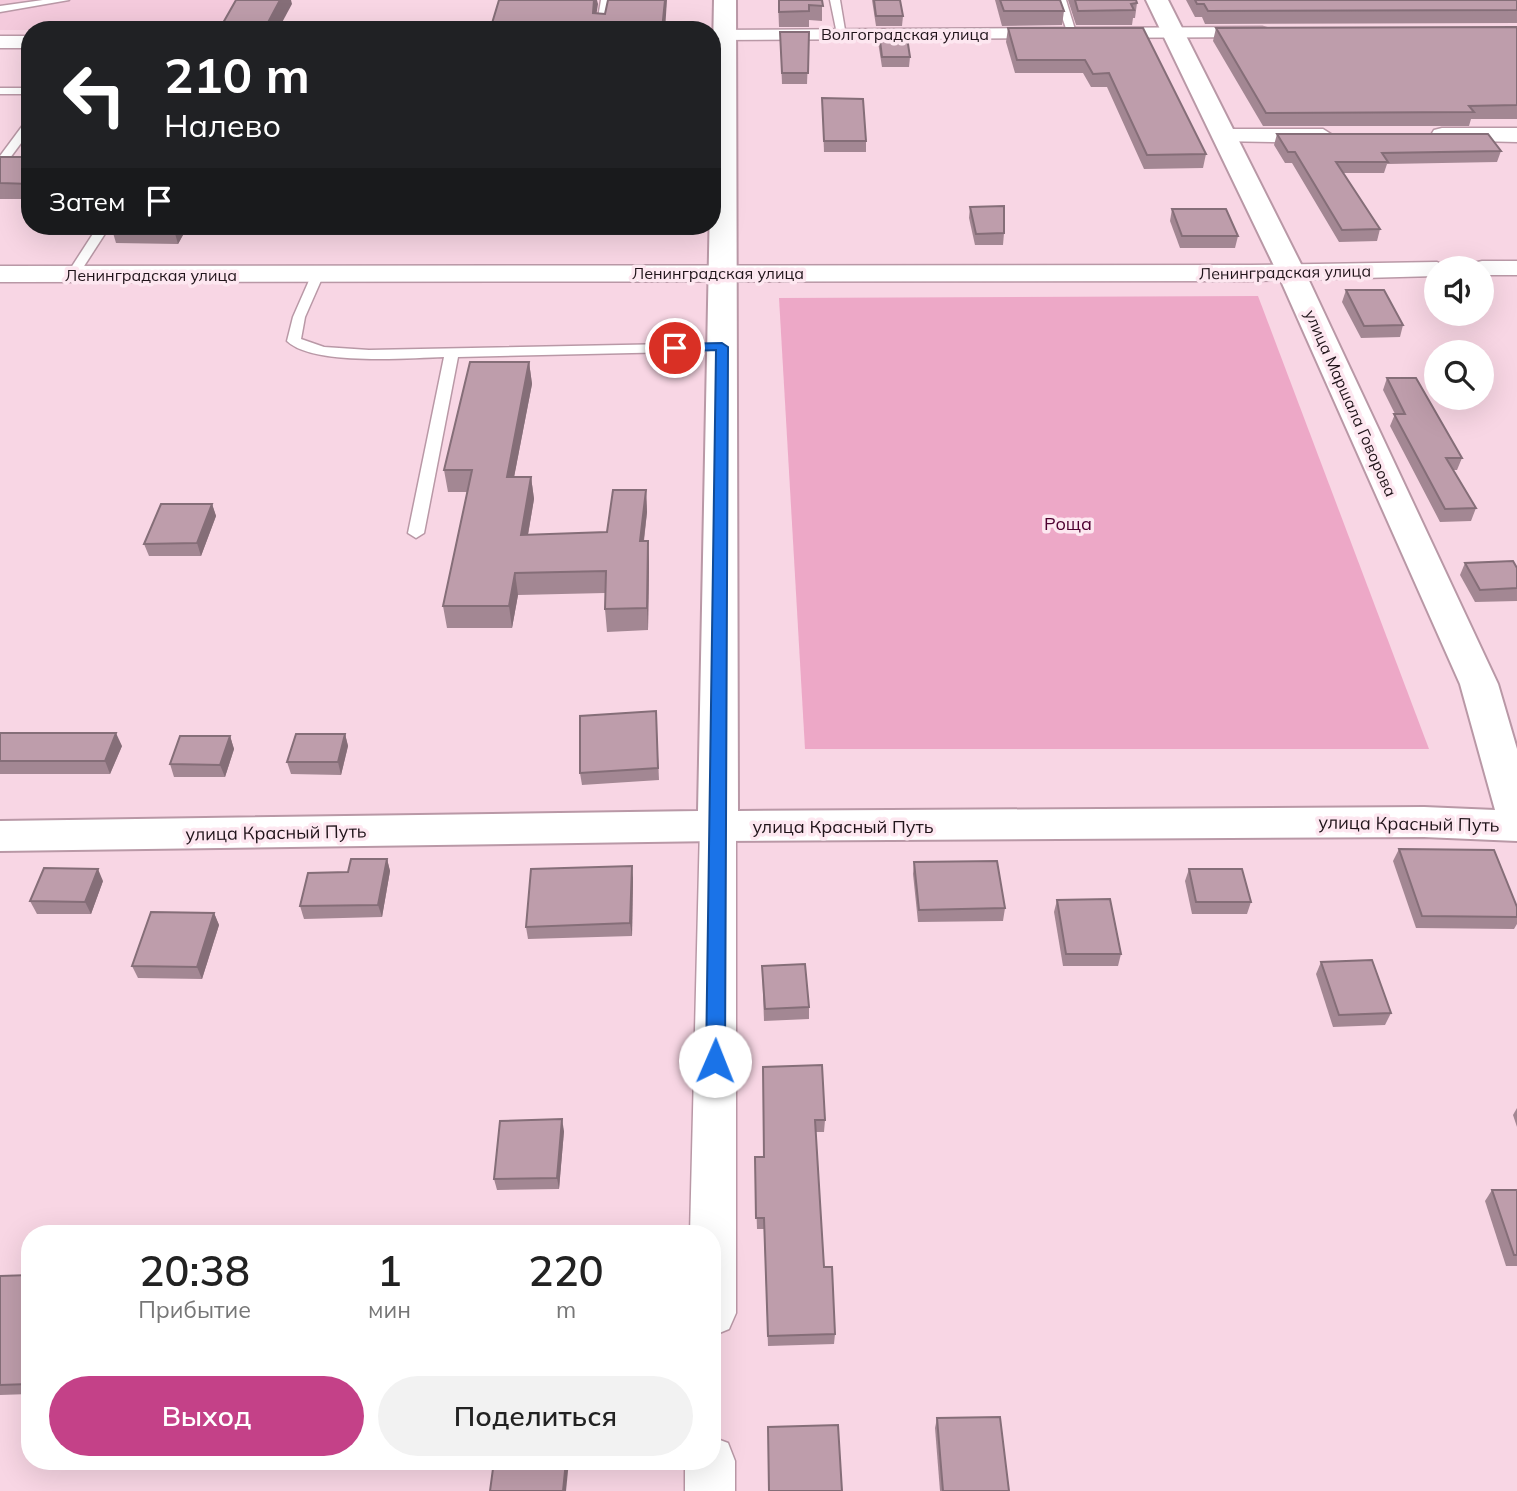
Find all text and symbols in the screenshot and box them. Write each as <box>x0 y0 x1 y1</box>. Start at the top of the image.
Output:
street label: Волгоградская улица <box>821 24 989 44</box>
text: 210 m <box>164 44 310 105</box>
icon: left <box>49 49 140 140</box>
text: Налево <box>164 105 281 145</box>
icon: arrive <box>140 182 178 220</box>
text: Затем <box>49 185 126 218</box>
map controls <box>1424 256 1494 410</box>
button: sound <box>1424 256 1494 326</box>
street label: Ленинградская улица <box>1199 260 1371 284</box>
street label: Ленинградская улица <box>632 263 804 283</box>
street label: Ленинградская улица <box>65 265 237 285</box>
street label: улица Маршала Говорова <box>1301 306 1401 500</box>
pin <box>645 318 705 378</box>
icon: arrive <box>656 329 694 367</box>
button: search <box>1424 340 1494 410</box>
park label: Роща <box>1044 512 1092 535</box>
street label: улица Красный Путь <box>1318 810 1500 837</box>
street label: улица Красный Путь <box>752 815 934 838</box>
street label: улица Красный Путь <box>185 819 367 846</box>
position arrow <box>678 1024 752 1098</box>
text: 20:38 <box>139 1244 250 1297</box>
text: 1 <box>377 1244 402 1297</box>
text: 220 <box>528 1244 604 1297</box>
text: Прибытие <box>138 1295 251 1324</box>
text: мин <box>368 1295 411 1324</box>
text: m <box>556 1295 576 1324</box>
button: Выход <box>49 1376 364 1456</box>
button: Поделиться <box>378 1376 693 1456</box>

